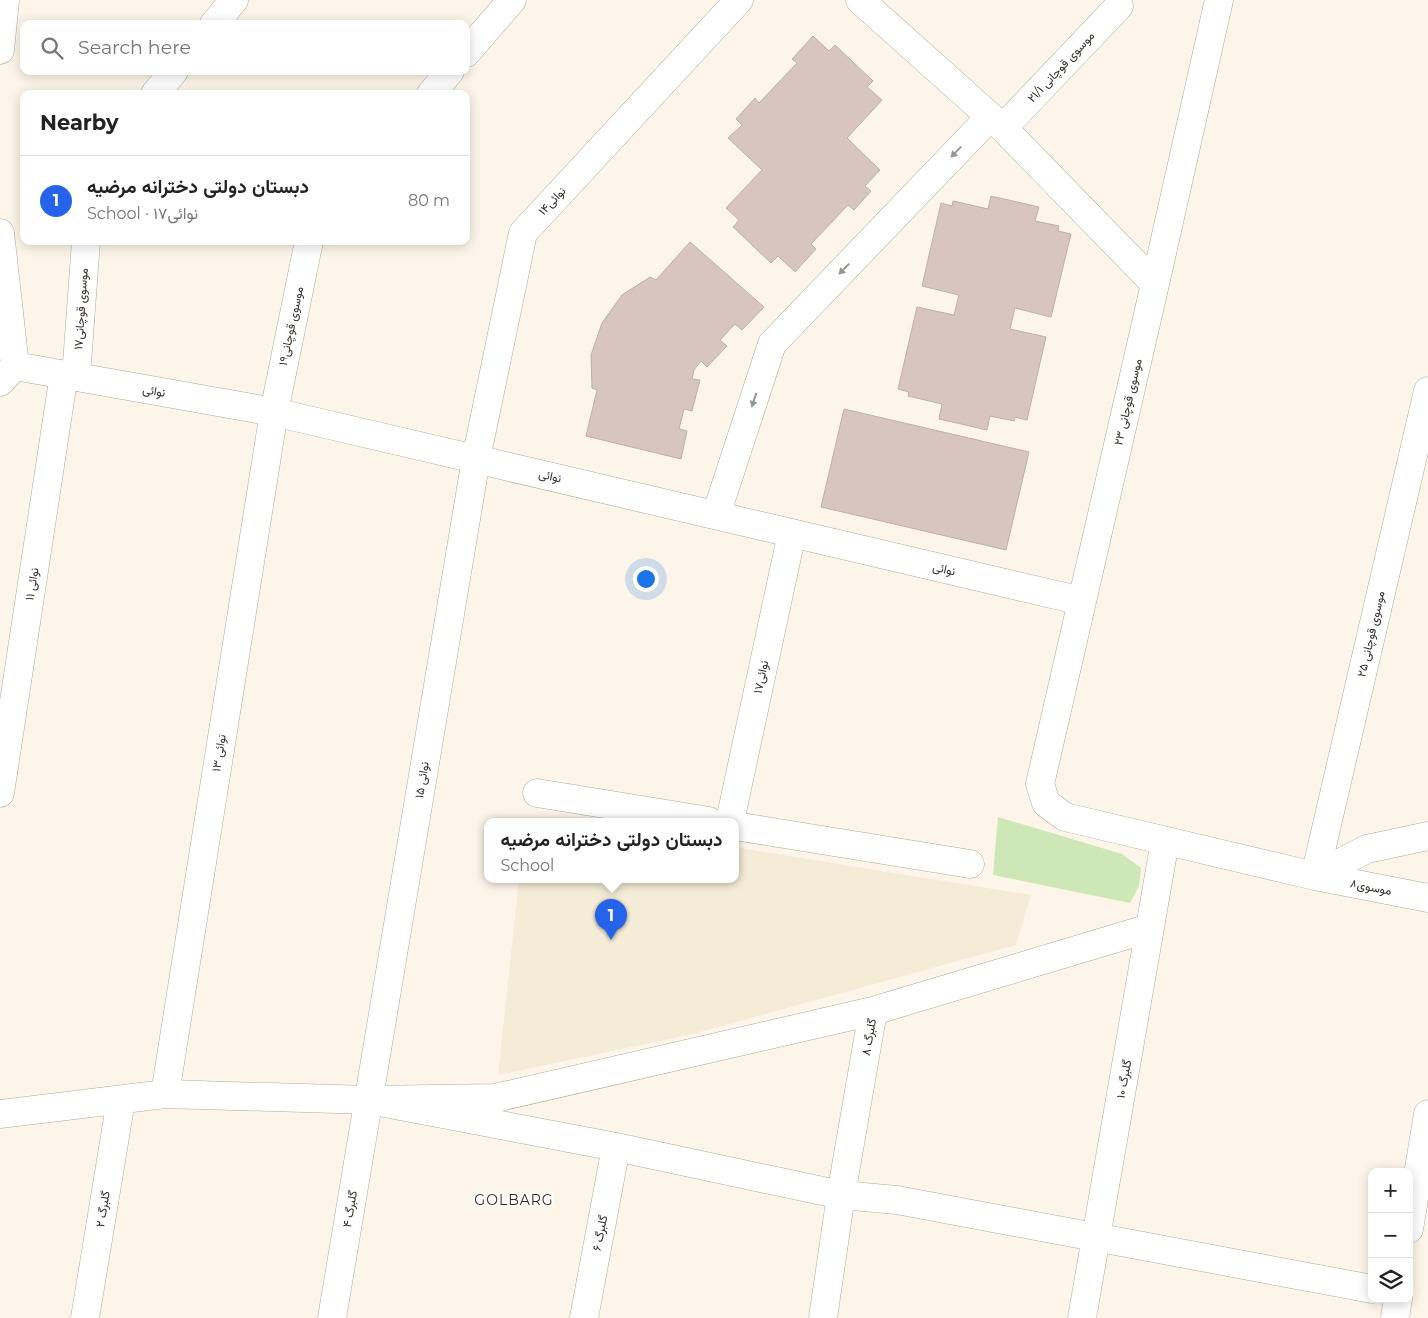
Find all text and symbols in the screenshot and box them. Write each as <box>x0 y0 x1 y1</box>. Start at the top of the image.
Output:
search box <box>20 20 470 75</box>
street label: موسوی قوچانی ۲۱/۱ <box>1024 28 1098 106</box>
icon: search <box>38 34 66 62</box>
text: Search here <box>78 36 191 59</box>
text: Nearby <box>40 110 119 135</box>
one-way arrow <box>950 145 962 157</box>
text: دبستان دولتی دخترانه مرضیه <box>87 175 309 198</box>
street label: نوائی۱۴ <box>535 183 569 219</box>
text: 1 <box>53 191 59 210</box>
text: 80 m <box>408 191 450 210</box>
text: School · نوائی۱۷ <box>87 204 198 223</box>
one-way arrow <box>838 263 850 275</box>
street label: موسوی قوچانی۱۷ <box>70 268 92 350</box>
street label: موسوی قوچانی۱۹ <box>275 285 307 367</box>
street label: موسوی قوچانی ۲۳ <box>1110 357 1146 447</box>
street label: نوائی <box>141 381 167 401</box>
one-way arrow <box>749 392 757 407</box>
street label: نوائی <box>537 466 563 486</box>
street label: نوائی <box>931 559 957 579</box>
street label: نوائی ۱۱ <box>22 566 42 602</box>
your location <box>633 566 659 592</box>
street label: موسوی قوچانی ۲۵ <box>1353 589 1389 679</box>
street label: نوائی۱۷ <box>750 659 772 695</box>
street label: نوائی ۱۳ <box>208 733 230 773</box>
street label: نوائی ۱۵ <box>411 761 433 799</box>
popup <box>484 818 739 883</box>
text: دبستان دولتی دخترانه مرضیه <box>501 828 723 851</box>
text: School <box>501 856 554 875</box>
street label: موسوی۸ <box>1349 875 1393 899</box>
pin: 1 <box>595 899 627 940</box>
street label: گلبرگ ۸ <box>858 1017 880 1057</box>
street label: گلبرگ ۱۰ <box>1113 1058 1135 1100</box>
map controls <box>1368 1168 1413 1303</box>
button: + <box>1368 1168 1413 1213</box>
street label: گلبرگ ۴ <box>339 1189 361 1229</box>
street label: گلبرگ ۲ <box>92 1190 114 1228</box>
district label: GOLBARG <box>474 1191 554 1209</box>
button: − <box>1368 1213 1413 1258</box>
street label: گلبرگ ۶ <box>589 1214 611 1252</box>
button: layers <box>1368 1258 1413 1303</box>

